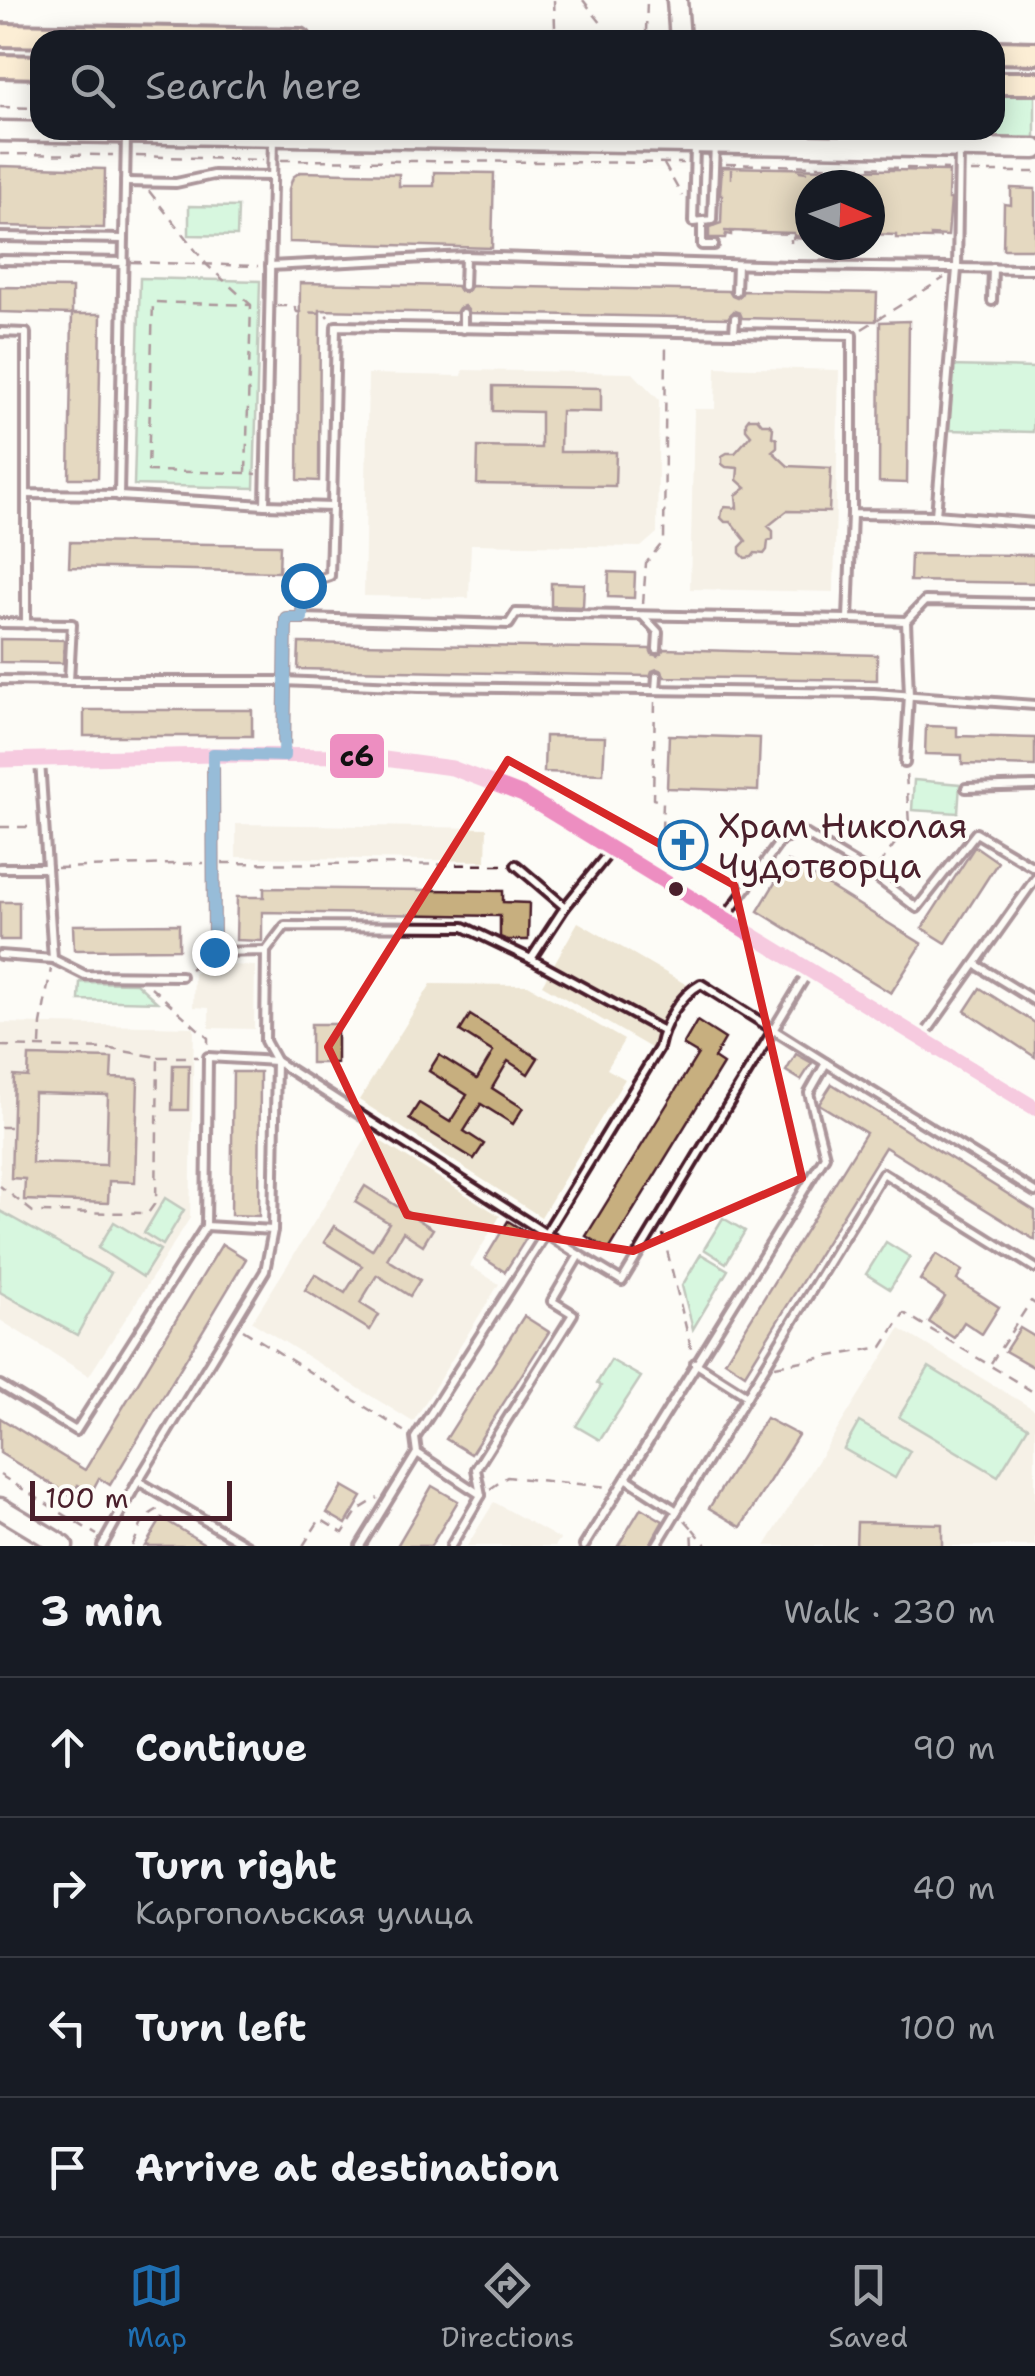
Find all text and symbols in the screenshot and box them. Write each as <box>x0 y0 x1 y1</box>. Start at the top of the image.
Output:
search box <box>30 30 1005 140</box>
icon: search <box>65 58 120 113</box>
text: Search here <box>145 60 362 111</box>
north arrow <box>795 170 885 260</box>
route start <box>281 563 327 609</box>
line badge: с6 <box>328 732 386 780</box>
text: с6 <box>340 737 374 775</box>
place label: Храм Николая Чудотворца <box>718 802 968 889</box>
church icon: Храм Николая Чудотворца <box>657 819 709 871</box>
unlabelled marker <box>666 879 686 899</box>
route end <box>192 930 238 976</box>
scale bar <box>30 1476 232 1520</box>
text: 100 m <box>45 1479 129 1517</box>
text: 3 min <box>40 1583 162 1639</box>
text: Walk · 230 m <box>783 1590 995 1633</box>
icon: ahead <box>40 1720 95 1775</box>
text: Continue <box>135 1722 307 1773</box>
text: 90 m <box>912 1726 995 1769</box>
text: Turn right <box>135 1840 337 1891</box>
icon: right <box>40 1860 95 1915</box>
text: 40 m <box>912 1866 995 1909</box>
text: Каргопольская улица <box>135 1891 473 1934</box>
icon: left <box>40 2000 95 2055</box>
text: Turn left <box>135 2002 307 2053</box>
text: 100 m <box>899 2006 995 2049</box>
icon: arrive <box>40 2140 95 2195</box>
text: Arrive at destination <box>135 2142 559 2193</box>
tab: Map <box>127 2258 187 2356</box>
tab: Directions <box>441 2258 574 2356</box>
tab: Saved <box>828 2258 908 2356</box>

